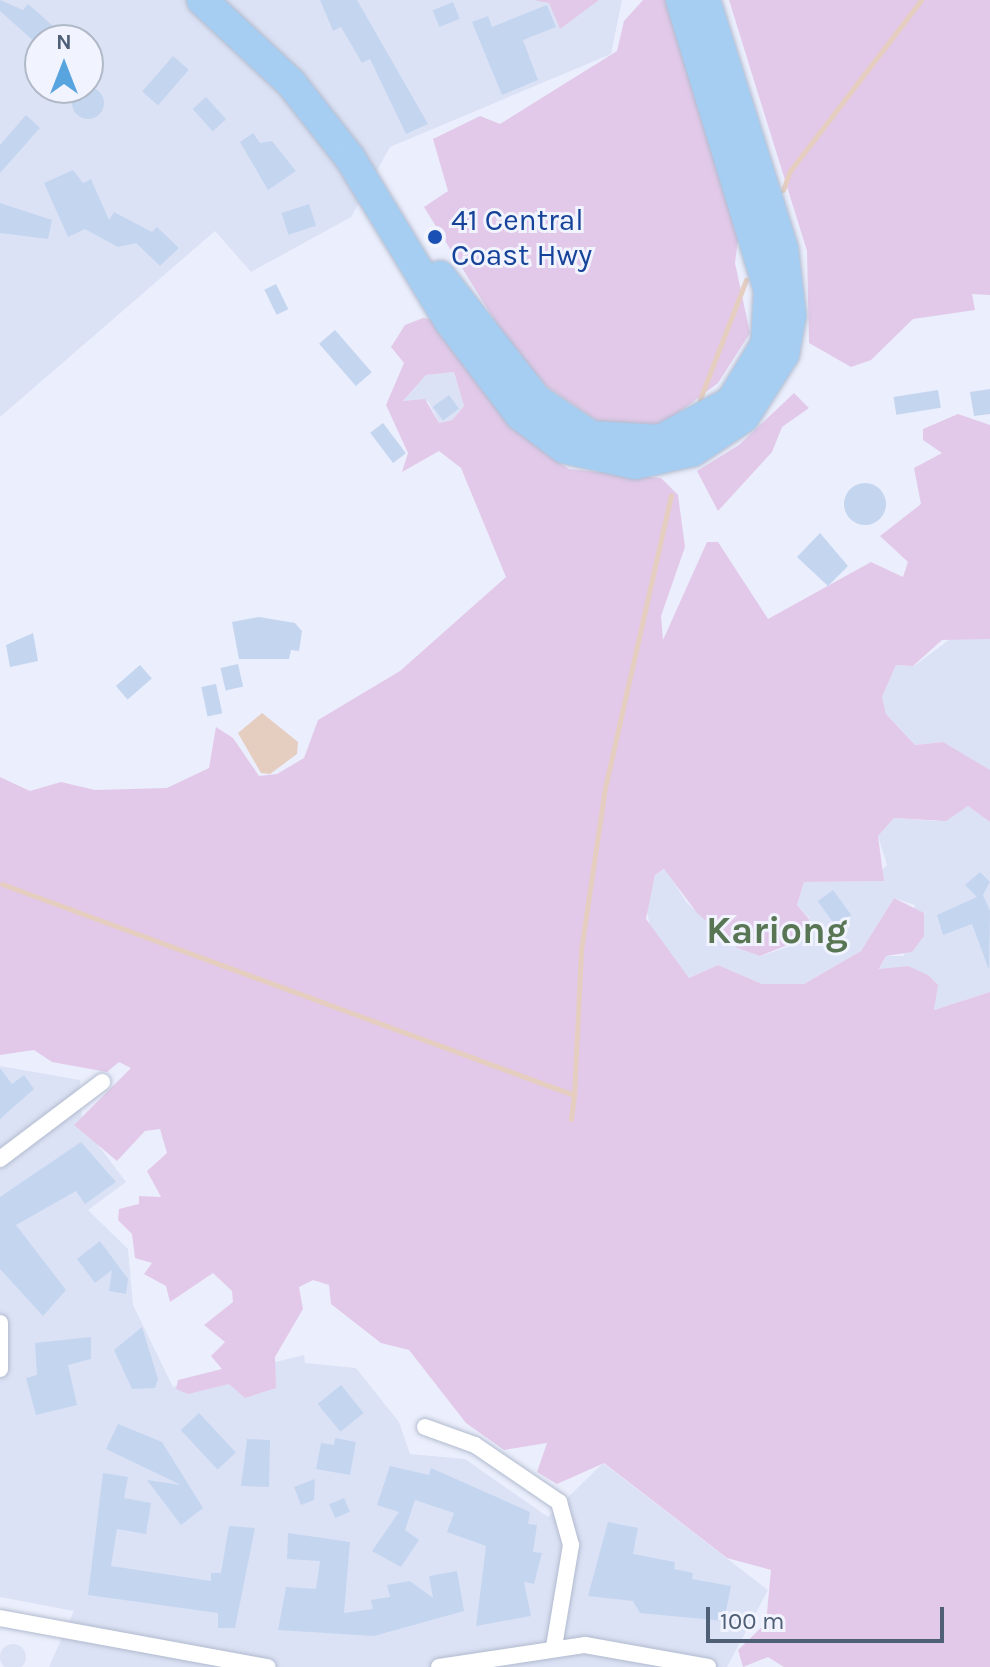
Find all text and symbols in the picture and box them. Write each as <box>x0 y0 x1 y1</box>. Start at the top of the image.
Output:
north arrow <box>24 24 104 104</box>
text: N <box>56 29 72 55</box>
place label: 41 Central Coast Hwy <box>451 202 592 272</box>
marker: 41 Central Coast Hwy <box>426 228 444 246</box>
district label: Kariong <box>706 908 848 954</box>
scale bar <box>710 1591 948 1641</box>
text: 100 m <box>720 1607 785 1635</box>

